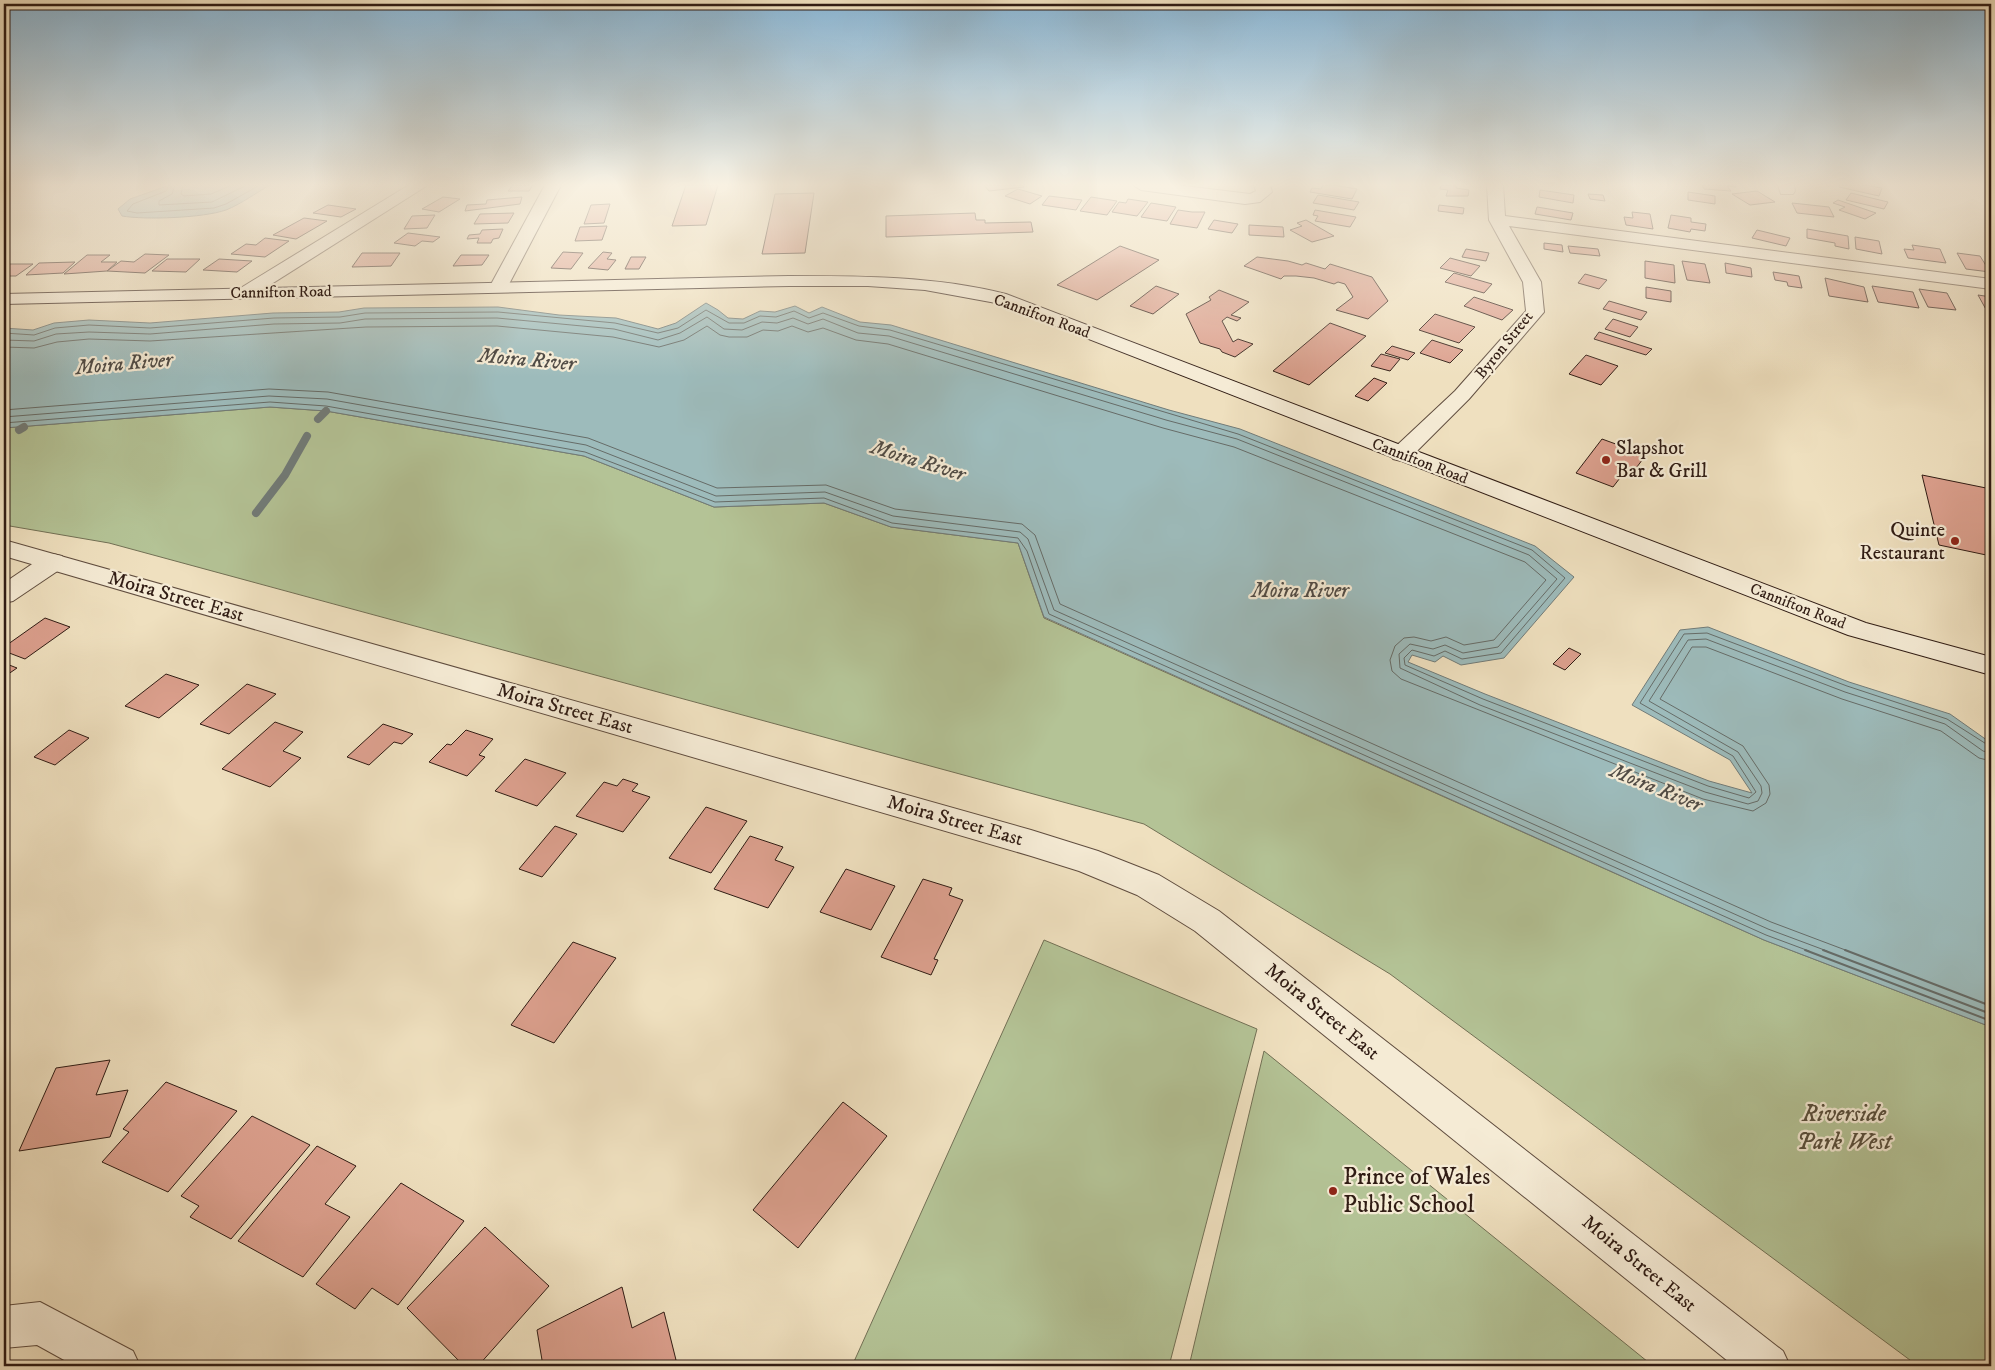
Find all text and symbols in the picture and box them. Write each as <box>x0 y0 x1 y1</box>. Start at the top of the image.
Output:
street label: Cannifton Road <box>230 281 332 303</box>
street label: Cannifton Road <box>991 289 1093 343</box>
street label: Byron Street <box>1471 307 1537 383</box>
water label: Moira River <box>476 343 578 377</box>
water label: Moira River <box>73 347 175 381</box>
water label: Moira River <box>866 434 970 488</box>
street label: Cannifton Road <box>1369 434 1471 488</box>
place label: Slapshot Bar & Grill <box>1616 436 1707 484</box>
marker: Slapshot Bar & Grill <box>1600 454 1612 466</box>
place label: Quinte Restaurant <box>1860 518 1945 566</box>
marker: Quinte Restaurant <box>1949 535 1961 547</box>
street label: Moira Street East <box>105 566 247 628</box>
water label: Moira River <box>1249 578 1350 604</box>
street label: Cannifton Road <box>1747 579 1849 633</box>
street label: Moira Street East <box>494 678 636 740</box>
water label: Moira River <box>1604 757 1707 819</box>
street label: Moira Street East <box>884 790 1026 852</box>
street label: Moira Street East <box>1260 958 1384 1066</box>
park label: Riverside Park West <box>1796 1099 1893 1157</box>
place label: Prince of Wales Public School <box>1343 1162 1490 1220</box>
marker: Prince of Wales Public School <box>1327 1185 1339 1197</box>
street label: Moira Street East <box>1577 1210 1701 1318</box>

